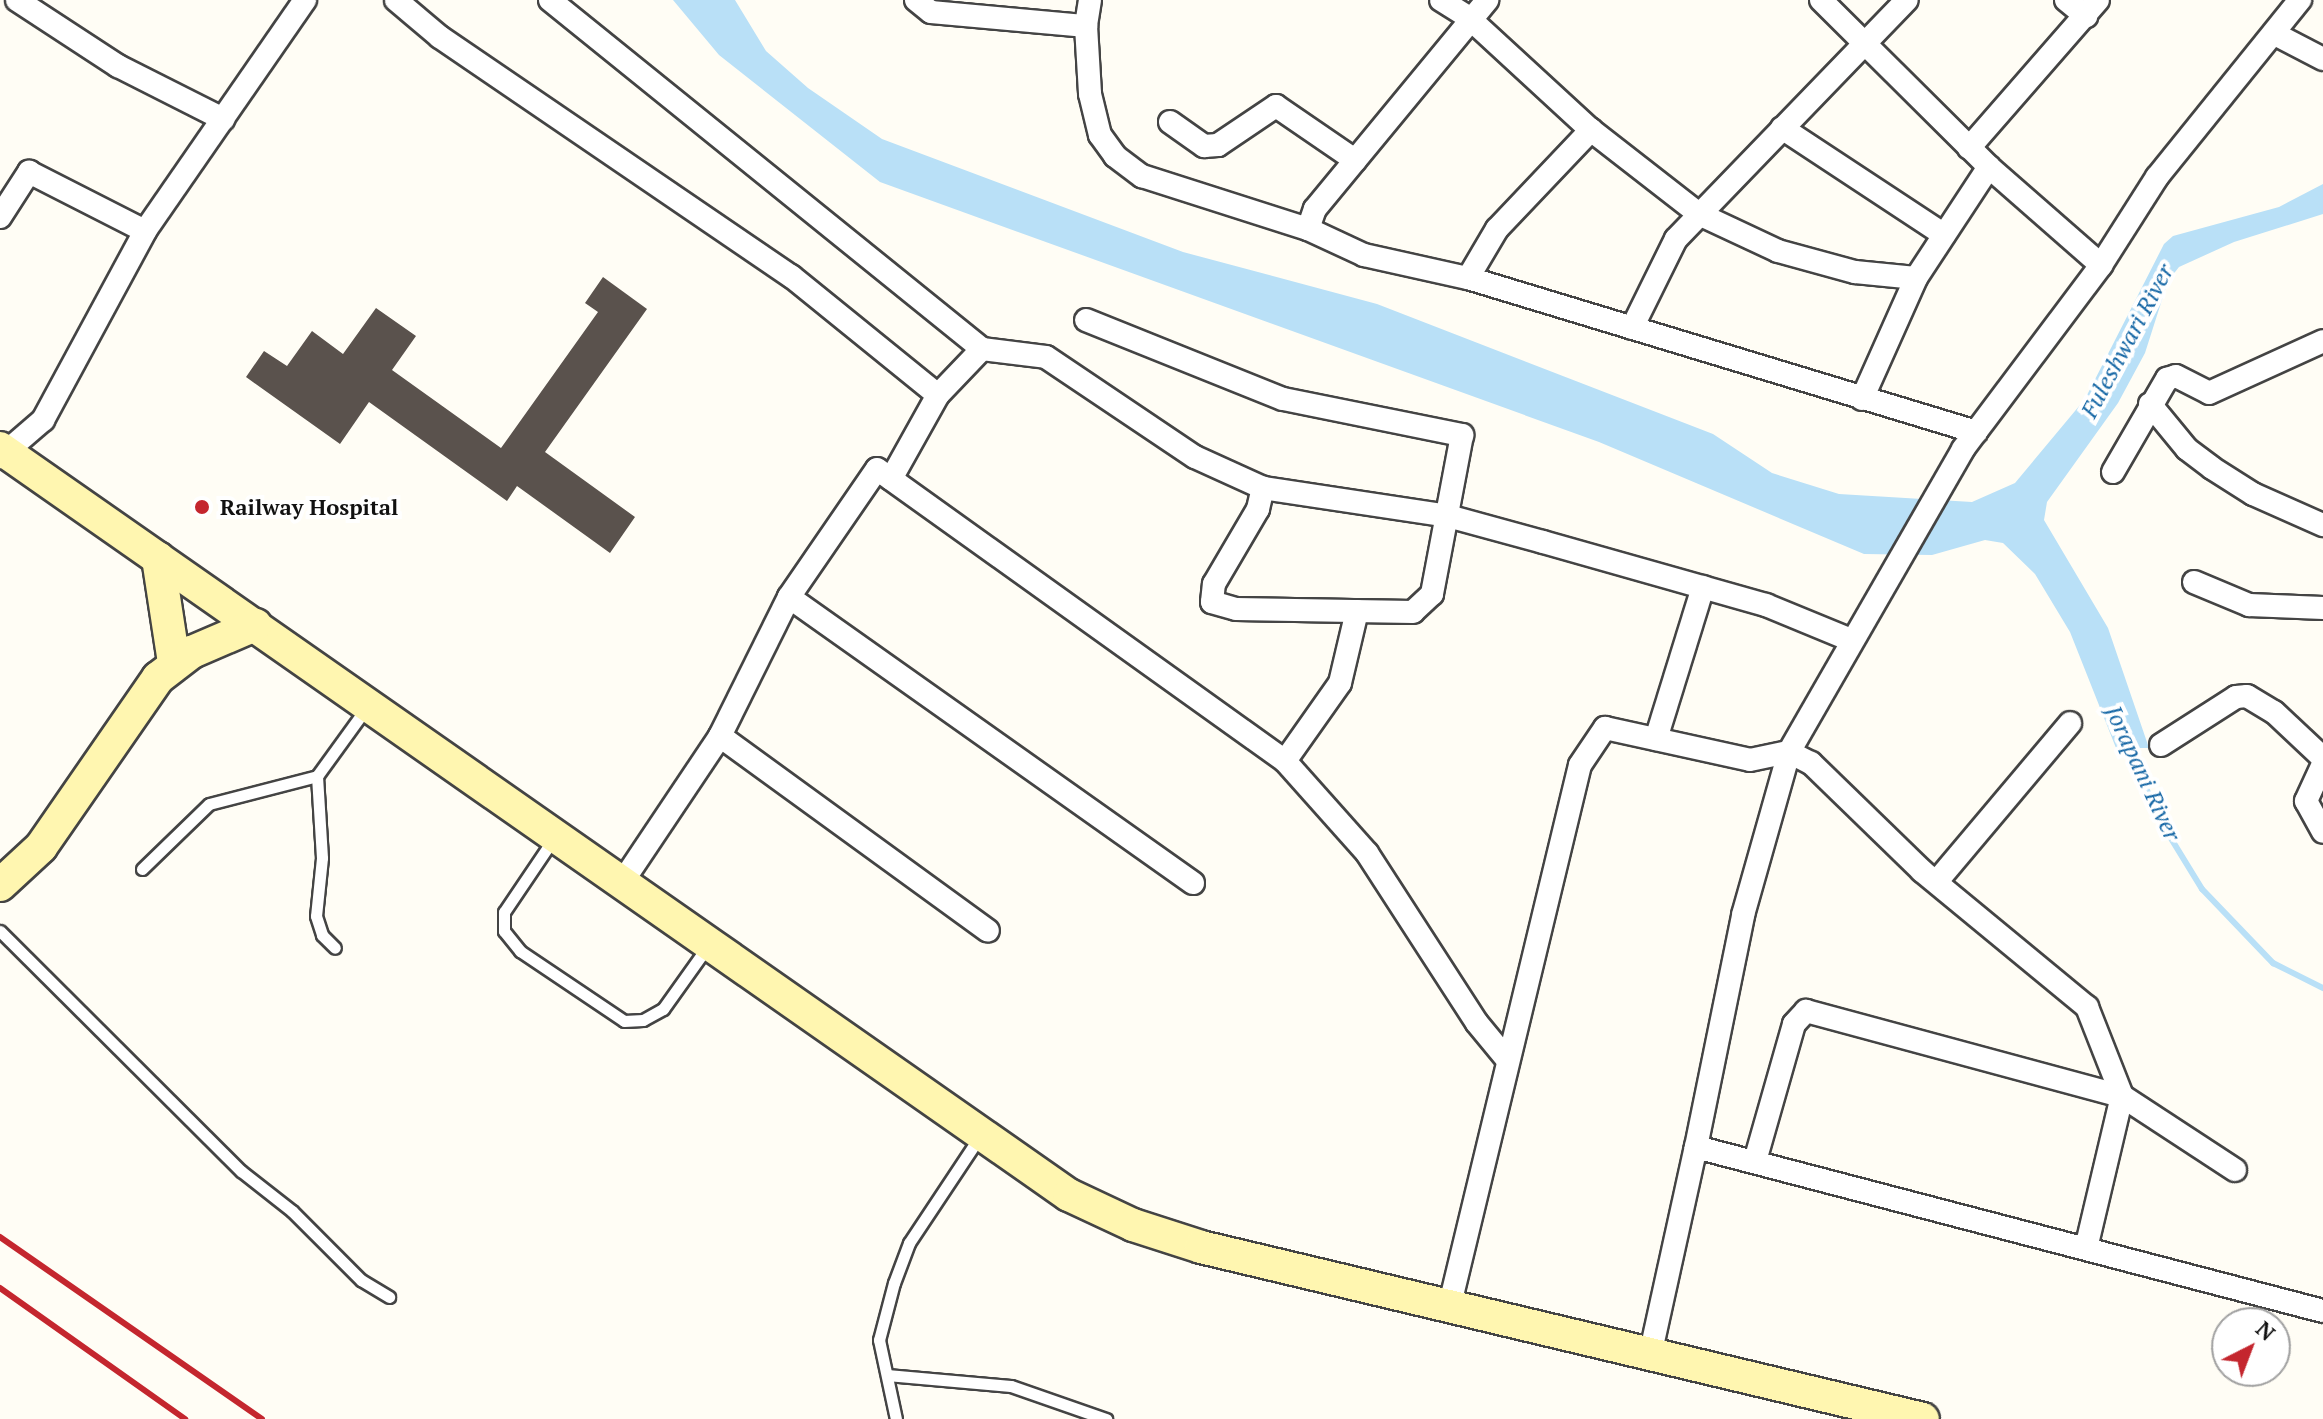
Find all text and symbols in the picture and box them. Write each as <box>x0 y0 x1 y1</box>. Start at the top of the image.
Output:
water label: Fuleshwari River <box>2074 259 2180 423</box>
place label: Railway Hospital <box>220 494 398 520</box>
marker: Railway Hospital <box>191 496 213 518</box>
water label: Jorapani River <box>2099 701 2187 845</box>
north arrow <box>2211 1307 2291 1387</box>
text: N <box>2250 1314 2282 1347</box>

